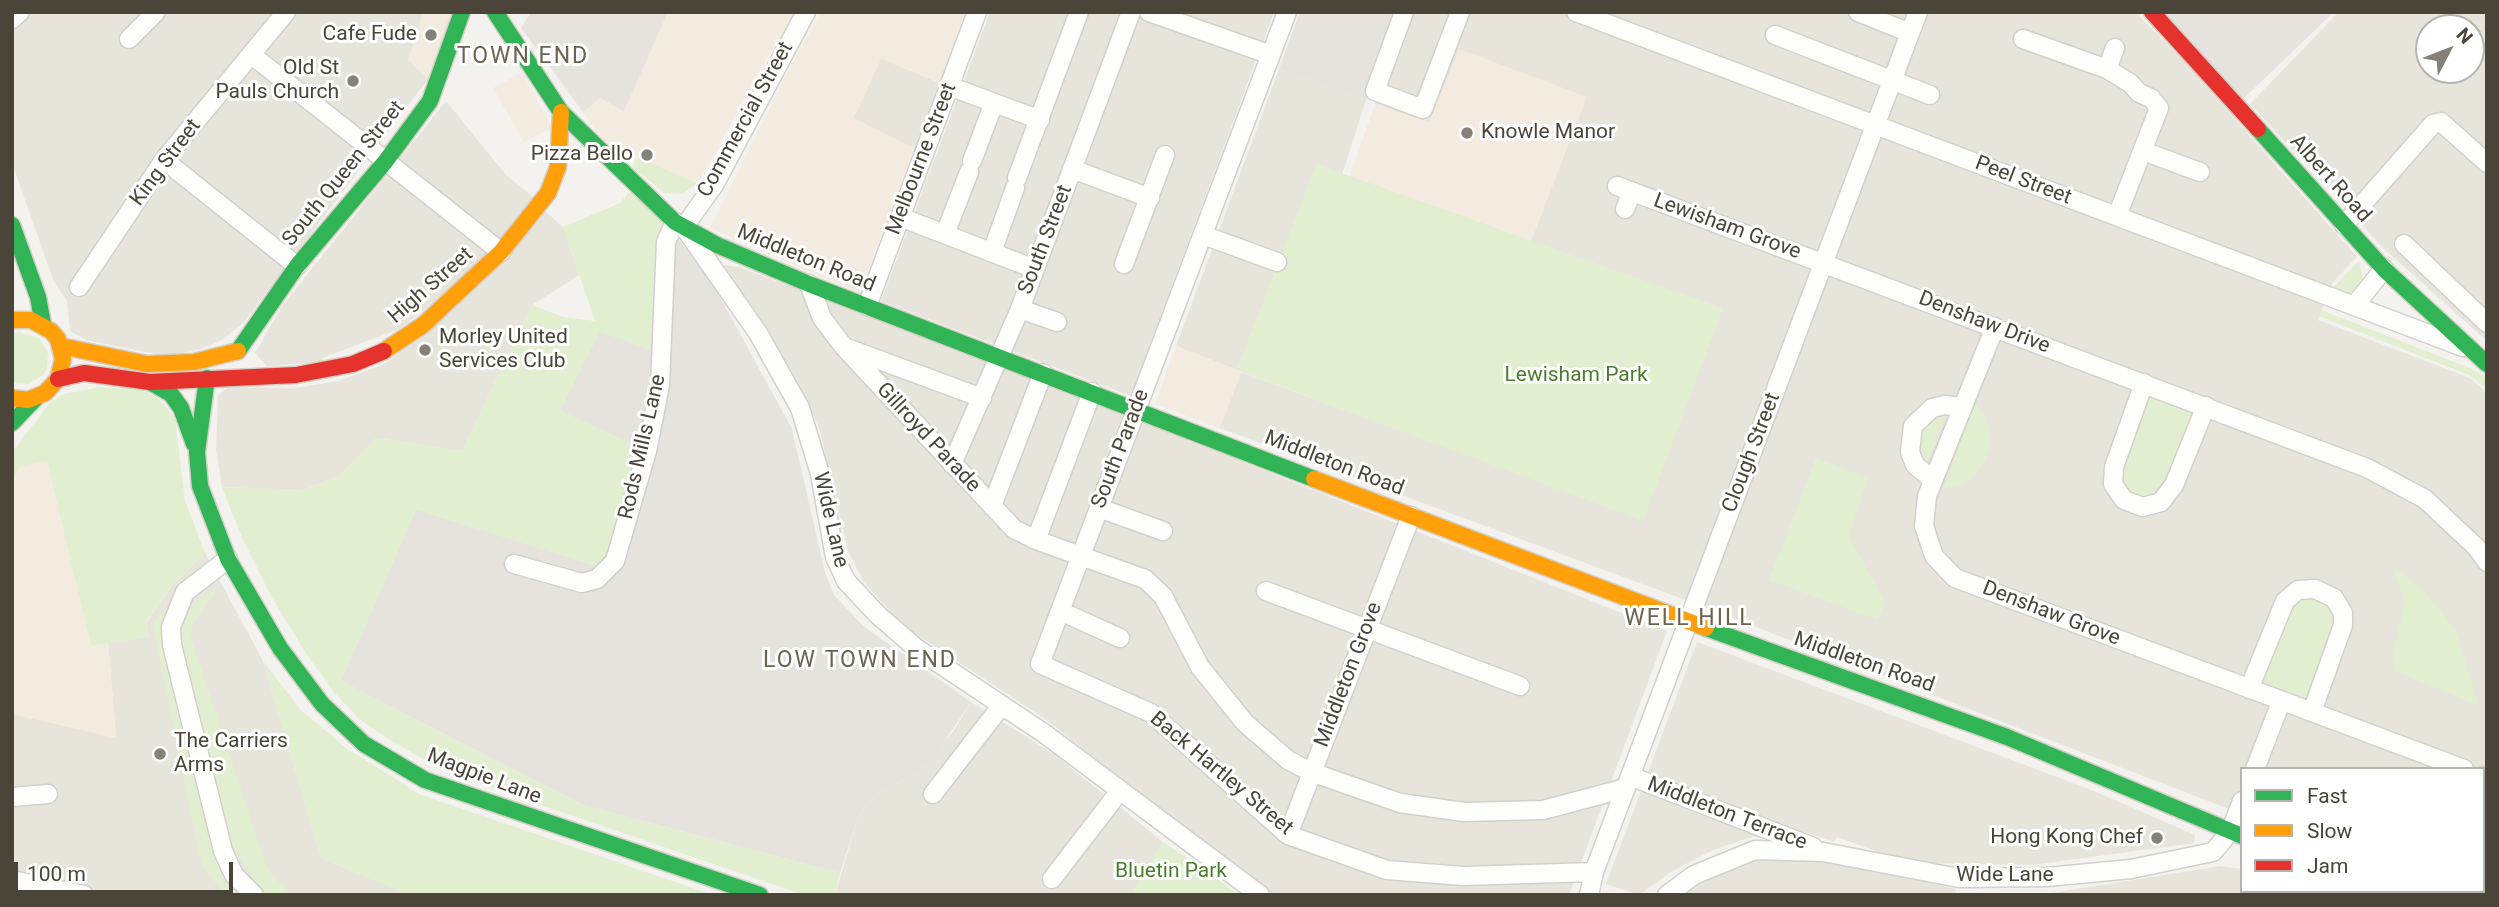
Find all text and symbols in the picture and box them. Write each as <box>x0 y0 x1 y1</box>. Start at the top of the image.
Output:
north arrow <box>2415 14 2485 84</box>
place label: Cafe Fude <box>323 22 417 48</box>
text: N <box>2451 23 2478 49</box>
marker: Cafe Fude <box>423 27 439 43</box>
street label: Commercial Street <box>693 38 799 202</box>
district label: TOWN END <box>458 43 588 71</box>
place label: Old St Pauls Church <box>215 56 339 106</box>
marker: Old St Pauls Church <box>345 73 361 89</box>
street label: Melbourne Street <box>881 80 963 238</box>
street label: South Queen Street <box>278 96 410 252</box>
street label: King Street <box>125 115 207 211</box>
place label: Knowle Manor <box>1481 120 1615 146</box>
marker: Knowle Manor <box>1459 125 1475 141</box>
street label: Albert Road <box>2284 130 2376 228</box>
place label: Pizza Bello <box>531 142 633 168</box>
marker: Pizza Bello <box>639 147 655 163</box>
street label: Peel Street <box>1971 151 2075 211</box>
street label: South Street <box>1014 182 1078 298</box>
street label: Lewisham Grove <box>1650 189 1804 265</box>
street label: Middleton Road <box>733 220 879 298</box>
street label: High Street <box>383 242 479 330</box>
street label: Denshaw Drive <box>1915 286 2053 360</box>
place label: Morley United Services Club <box>439 325 568 375</box>
marker: Morley United Services Club <box>417 342 433 358</box>
park label: Lewisham Park <box>1504 363 1648 389</box>
street label: Rods Mills Lane <box>614 372 672 522</box>
street label: Gillroyd Parade <box>871 378 985 498</box>
street label: South Parade <box>1087 386 1155 512</box>
street label: Clough Street <box>1718 390 1786 516</box>
street label: Middleton Road <box>1261 426 1407 502</box>
street label: Wide Lane <box>807 470 853 570</box>
street label: Denshaw Grove <box>1979 576 2123 652</box>
street label: Middleton Grove <box>1310 599 1388 751</box>
district label: WELL HILL <box>1625 605 1753 633</box>
street label: Middleton Road <box>1790 627 1938 699</box>
district label: LOW TOWN END <box>765 647 955 675</box>
street label: Back Hartley Street <box>1144 707 1298 841</box>
place label: The Carriers Arms <box>174 729 288 779</box>
street label: Magpie Lane <box>423 744 545 810</box>
marker: The Carriers Arms <box>152 746 168 762</box>
legend <box>2240 767 2485 893</box>
street label: Middleton Terrace <box>1644 772 1810 856</box>
text: Fast <box>2307 784 2347 808</box>
text: Slow <box>2307 819 2352 843</box>
place label: Hong Kong Chef <box>1990 825 2143 851</box>
marker: Hong Kong Chef <box>2149 830 2165 846</box>
scale bar <box>18 848 236 892</box>
text: Jam <box>2307 854 2348 878</box>
park label: Bluetin Park <box>1115 859 1227 885</box>
text: 100 m <box>27 862 86 886</box>
street label: Wide Lane <box>1956 863 2054 889</box>

